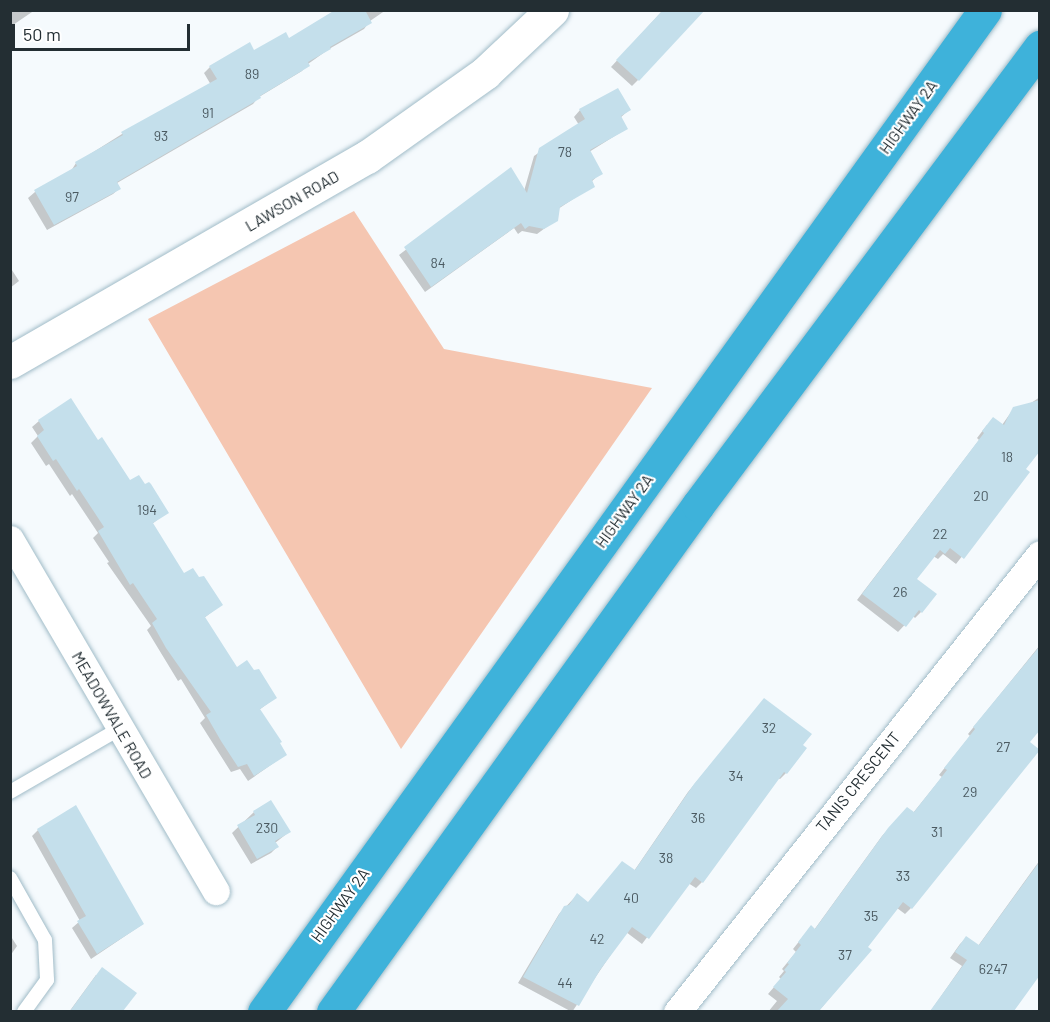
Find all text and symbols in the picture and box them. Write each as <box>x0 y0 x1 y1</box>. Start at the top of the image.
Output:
scale bar <box>15 12 194 50</box>
text: 50 m <box>23 23 61 45</box>
house number: 89 <box>245 66 259 82</box>
street label: HIGHWAY 2A <box>875 76 941 158</box>
house number: 91 <box>202 105 214 121</box>
house number: 93 <box>154 128 168 144</box>
house number: 78 <box>558 144 572 160</box>
street label: LAWSON ROAD <box>242 166 342 236</box>
house number: 97 <box>65 189 79 205</box>
house number: 84 <box>430 255 446 271</box>
house number: 18 <box>1001 449 1013 465</box>
street label: HIGHWAY 2A <box>591 470 657 552</box>
house number: 20 <box>973 488 989 504</box>
house number: 194 <box>137 502 157 518</box>
house number: 22 <box>932 526 948 542</box>
house number: 26 <box>893 584 907 600</box>
street label: MEADOWVALE ROAD <box>68 648 156 782</box>
house number: 32 <box>762 720 776 736</box>
street label: TANIS CRESCENT <box>812 728 904 836</box>
house number: 27 <box>996 739 1010 755</box>
house number: 34 <box>729 768 743 784</box>
house number: 29 <box>963 784 977 800</box>
house number: 36 <box>691 810 705 826</box>
house number: 230 <box>256 820 278 836</box>
house number: 31 <box>931 824 943 840</box>
house number: 38 <box>659 850 673 866</box>
street label: HIGHWAY 2A <box>307 864 373 946</box>
house number: 33 <box>896 868 910 884</box>
house number: 40 <box>623 890 639 906</box>
house number: 35 <box>864 908 878 924</box>
house number: 42 <box>589 931 605 947</box>
house number: 37 <box>838 947 852 963</box>
house number: 6247 <box>979 961 1007 977</box>
house number: 44 <box>557 975 573 991</box>

